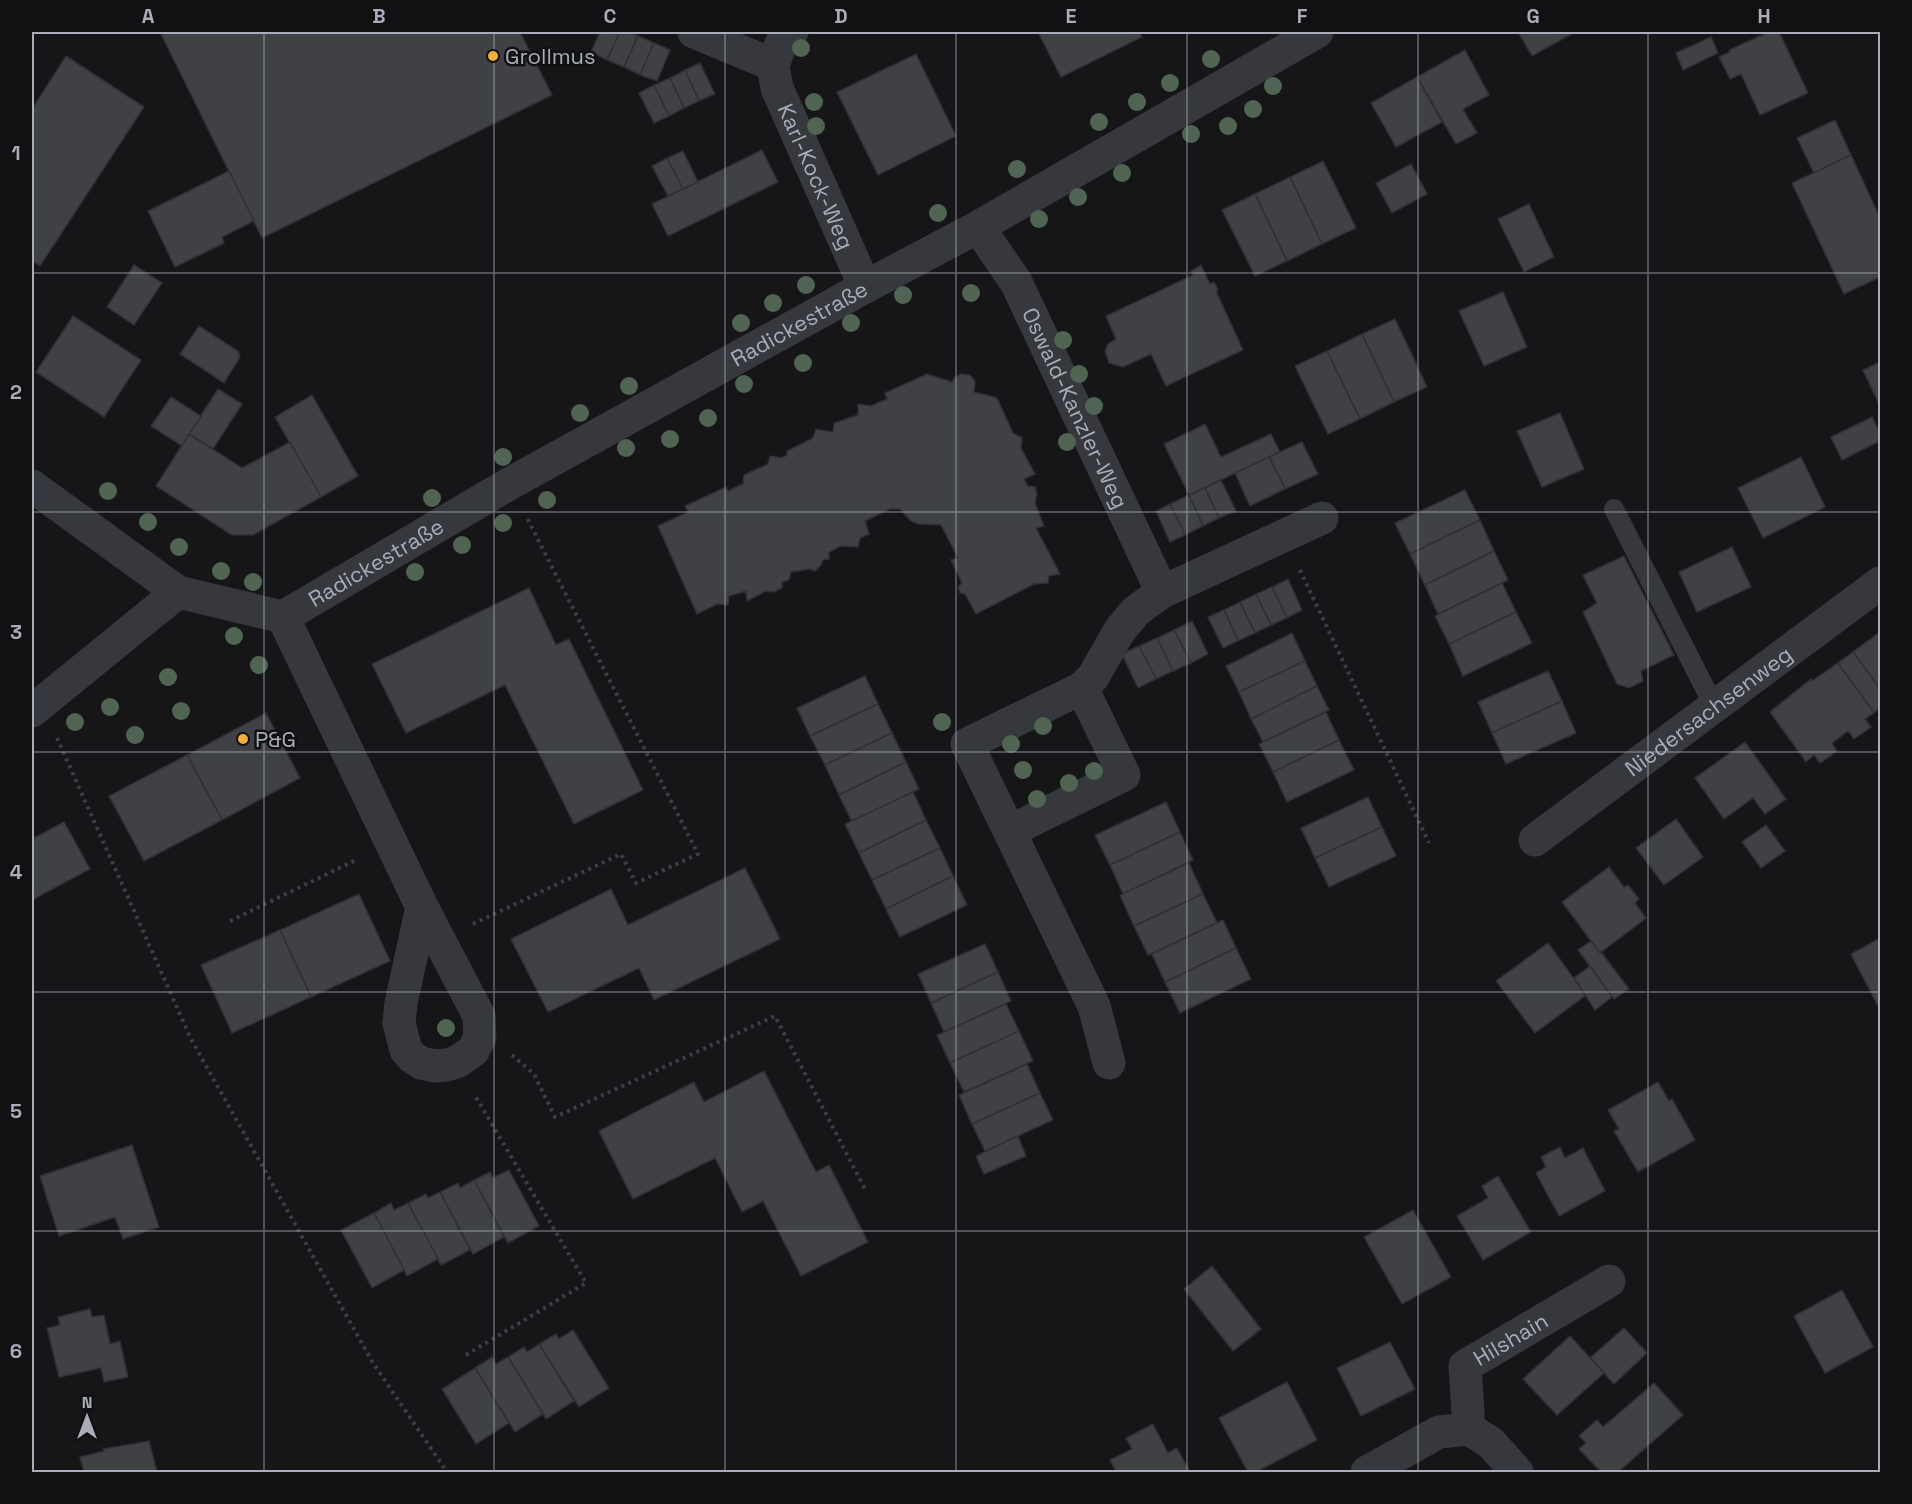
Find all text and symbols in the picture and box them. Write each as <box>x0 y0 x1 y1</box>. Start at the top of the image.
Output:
text: A <box>142 3 155 29</box>
text: B <box>372 3 386 29</box>
text: C <box>604 3 617 29</box>
text: D <box>834 3 848 29</box>
text: E <box>1065 3 1077 29</box>
text: F <box>1297 3 1308 29</box>
text: G <box>1526 3 1540 29</box>
text: H <box>1757 3 1771 29</box>
place label: Grollmus <box>505 42 596 70</box>
marker: Grollmus <box>486 49 500 63</box>
street label: Karl-Kock-Weg <box>772 99 861 254</box>
text: 1 <box>11 140 21 166</box>
street label: Radickestraße <box>726 274 872 373</box>
street label: Oswald-Kanzler-Weg <box>1016 303 1135 513</box>
text: 2 <box>10 379 22 405</box>
street label: Radickestraße <box>303 512 449 613</box>
text: 3 <box>10 619 22 645</box>
street label: Niedersachsenweg <box>1619 640 1797 782</box>
place label: P&G <box>255 725 296 753</box>
marker: P&G <box>236 732 250 746</box>
text: 4 <box>10 859 23 885</box>
text: 5 <box>10 1098 22 1124</box>
street label: Hilshain <box>1468 1306 1553 1372</box>
text: 6 <box>10 1338 22 1364</box>
north arrow <box>57 1387 117 1447</box>
text: N <box>82 1392 92 1413</box>

